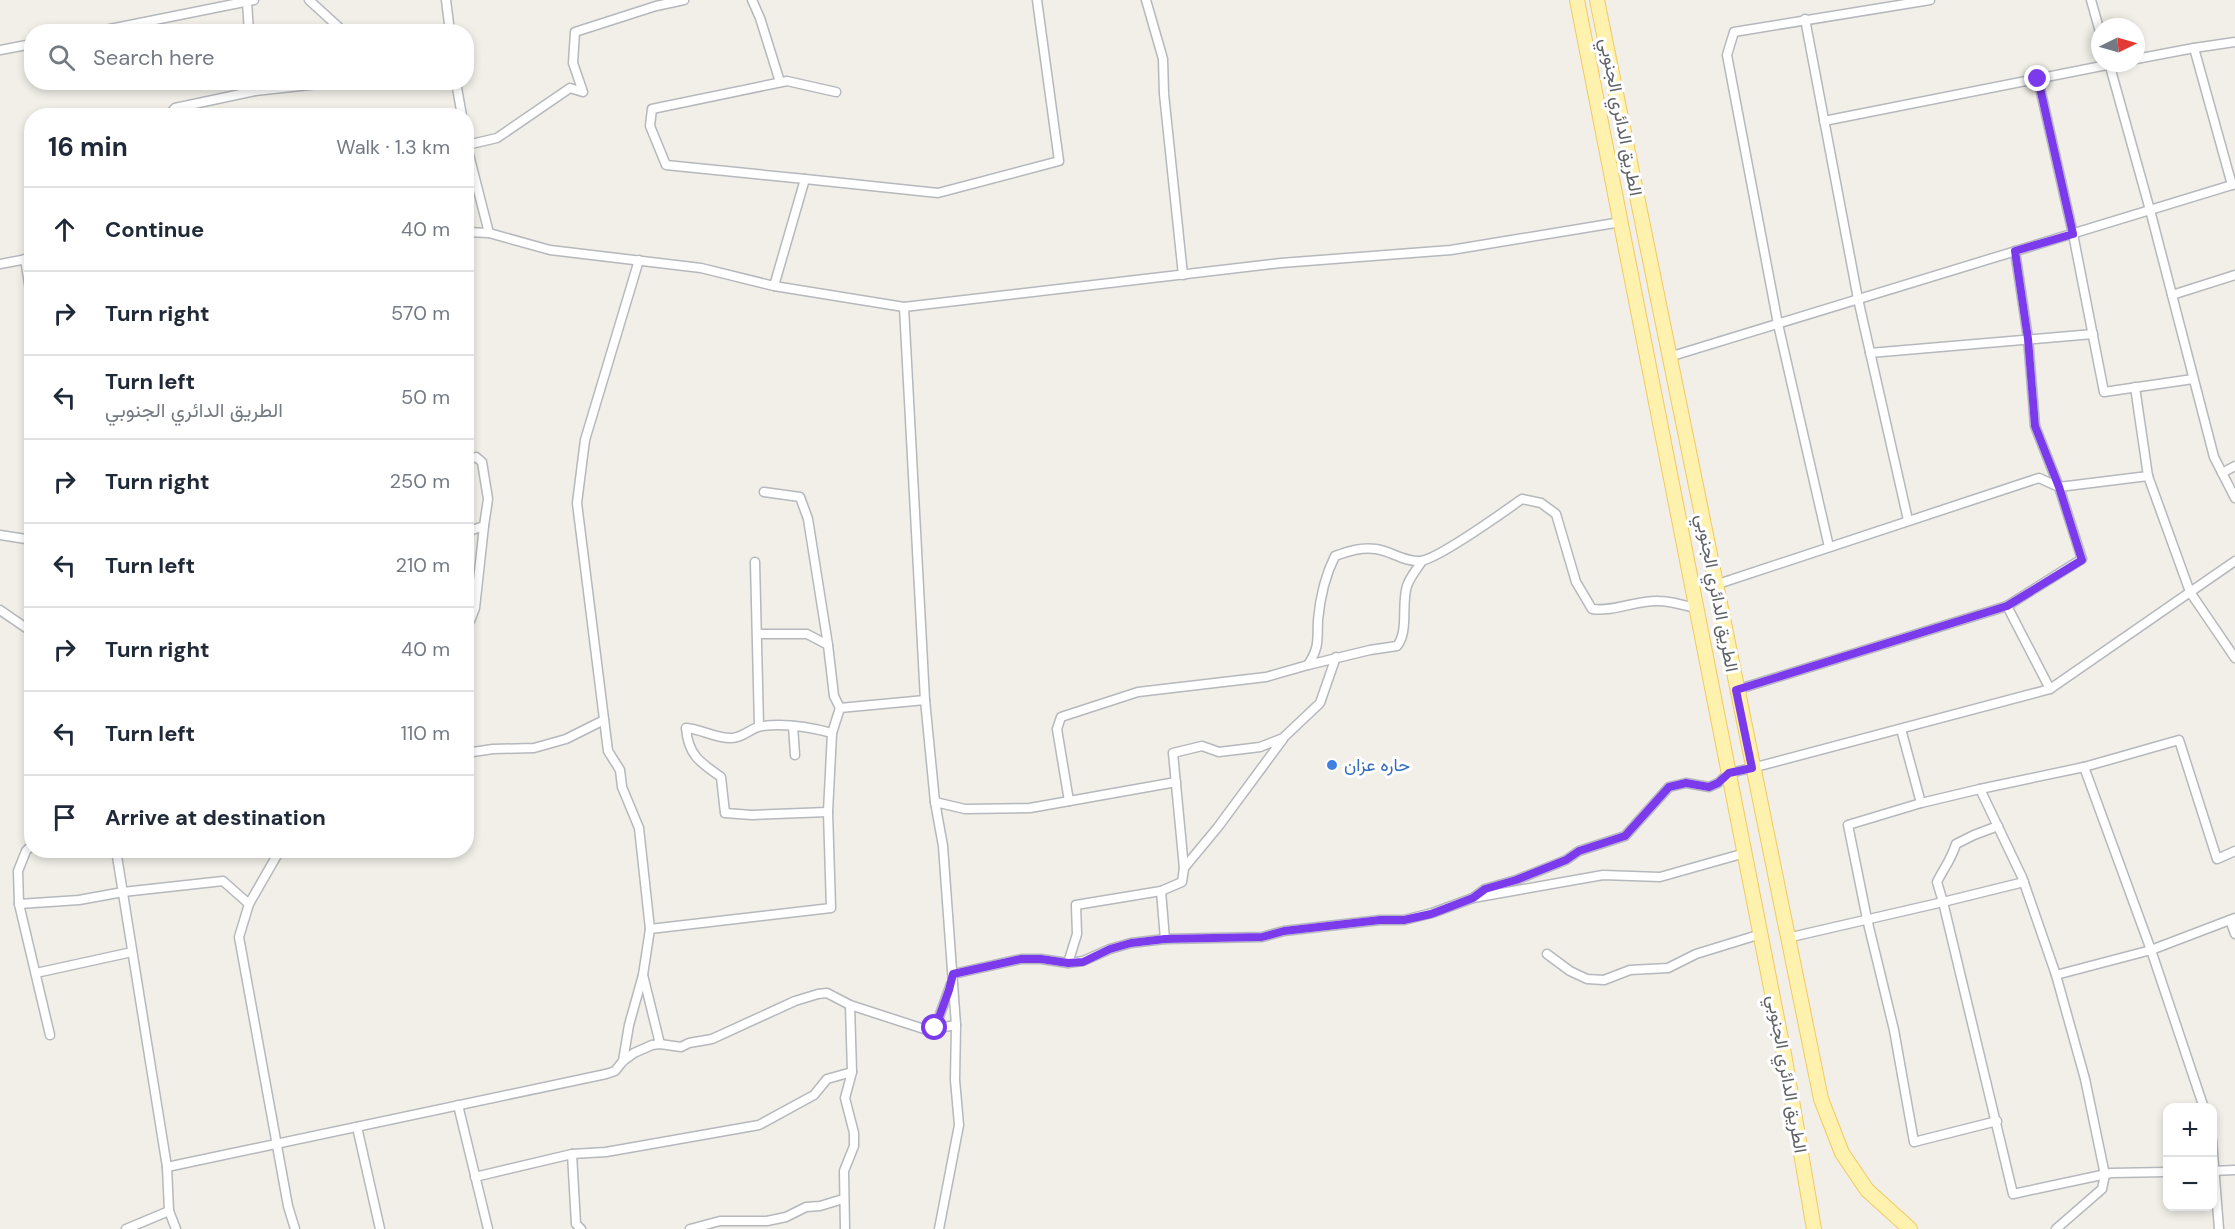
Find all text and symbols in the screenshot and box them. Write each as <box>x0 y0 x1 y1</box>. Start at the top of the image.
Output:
north arrow <box>2091 18 2145 72</box>
search box <box>24 24 474 90</box>
street label: الطريق الدائري الجنوبي <box>1591 36 1648 198</box>
icon: search <box>45 41 78 74</box>
text: Search here <box>93 43 214 72</box>
route end <box>2024 65 2050 91</box>
text: 16 min <box>48 130 128 164</box>
text: Walk · 1.3 km <box>336 134 450 160</box>
icon: ahead <box>48 213 81 246</box>
text: Continue <box>105 215 204 244</box>
text: 40 m <box>401 216 450 242</box>
icon: right <box>48 297 81 330</box>
text: Turn right <box>105 299 210 328</box>
text: 570 m <box>391 300 450 326</box>
text: Turn left <box>105 367 195 396</box>
icon: left <box>48 381 81 414</box>
text: 50 m <box>401 384 450 410</box>
text: الطريق الدائري الجنوبي <box>105 397 283 423</box>
icon: right <box>48 465 81 498</box>
text: Turn right <box>105 467 210 496</box>
text: 250 m <box>389 468 450 494</box>
street label: الطريق الدائري الجنوبي <box>1687 512 1744 674</box>
icon: left <box>48 549 81 582</box>
text: Turn left <box>105 551 195 580</box>
text: 210 m <box>395 552 450 578</box>
icon: right <box>48 633 81 666</box>
text: Turn right <box>105 635 210 664</box>
text: 40 m <box>401 636 450 662</box>
icon: left <box>48 717 81 750</box>
text: Turn left <box>105 719 195 748</box>
text: 110 m <box>401 720 450 746</box>
place label: حاره عزان <box>1344 753 1410 777</box>
marker: حاره عزان <box>1325 758 1339 772</box>
icon: arrive <box>48 801 81 834</box>
text: Arrive at destination <box>105 803 326 832</box>
street label: الطريق الدائري الجنوبي <box>1758 993 1813 1155</box>
route start <box>921 1014 947 1040</box>
map controls <box>2163 1103 2217 1211</box>
button: + <box>2163 1103 2217 1157</box>
button: − <box>2163 1157 2217 1211</box>

